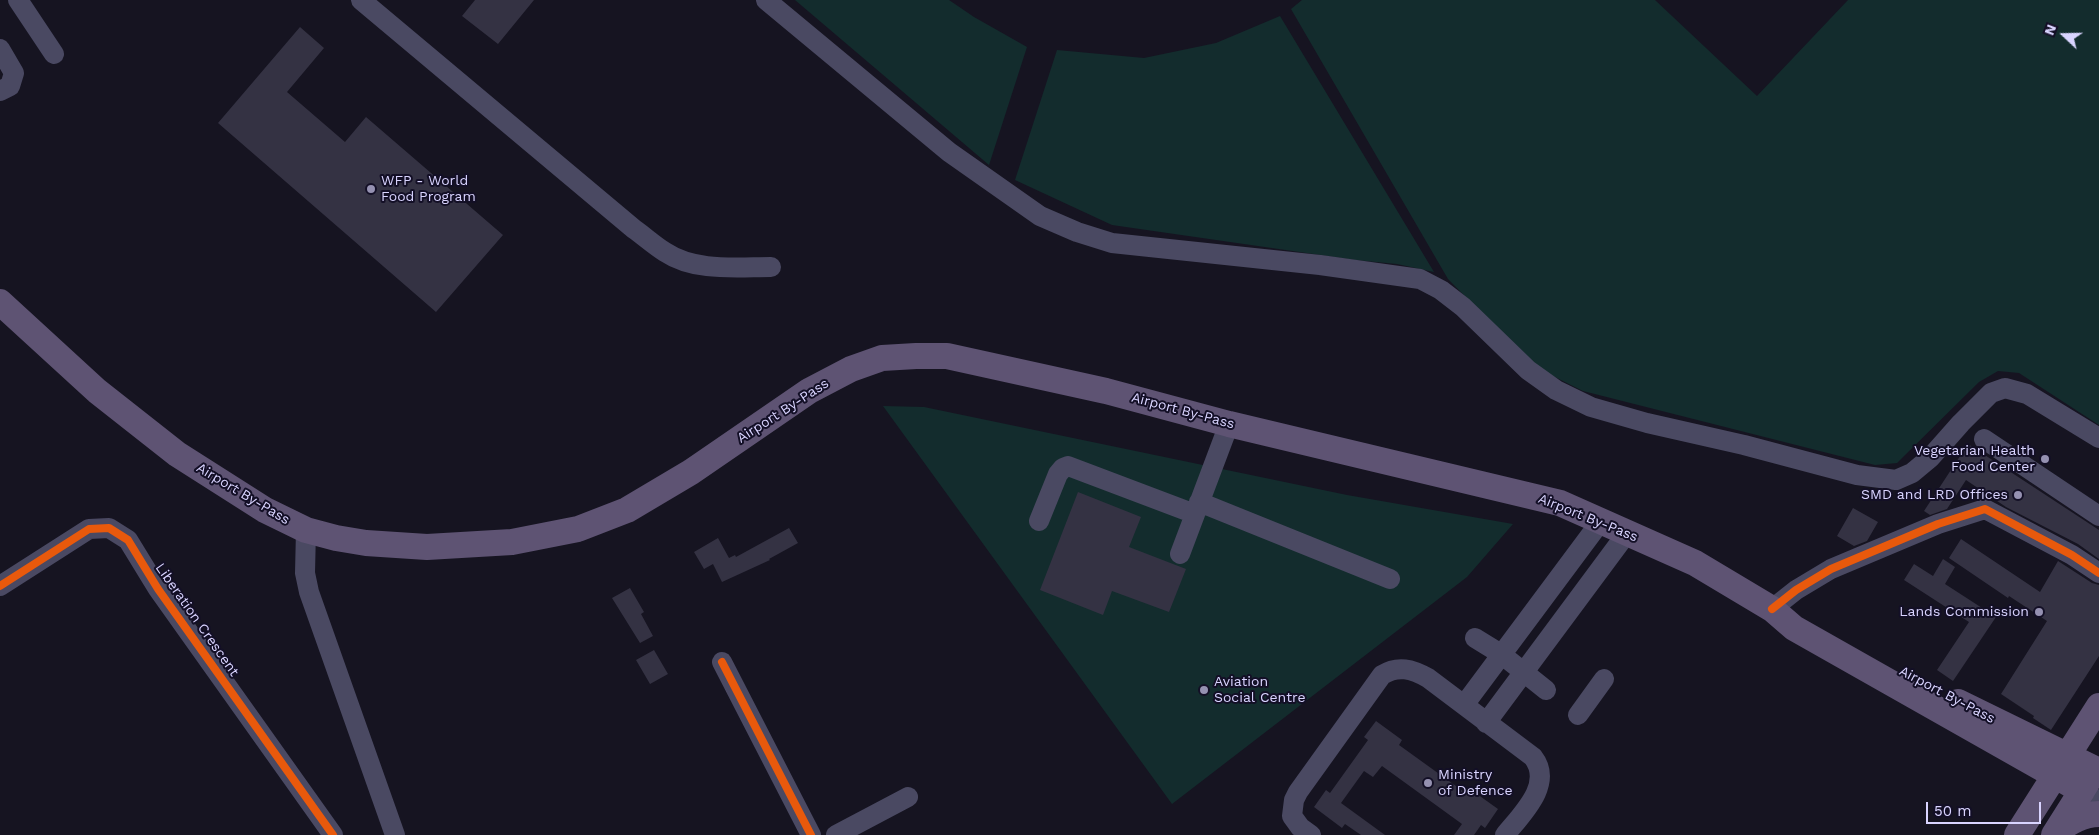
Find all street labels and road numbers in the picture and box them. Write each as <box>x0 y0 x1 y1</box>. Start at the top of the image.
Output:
street label: Airport By-Pass <box>734 375 832 447</box>
street label: Airport By-Pass <box>1130 389 1236 433</box>
street label: Airport By-Pass <box>193 459 293 529</box>
street label: Airport By-Pass <box>1536 490 1640 546</box>
street label: Liberation Crescent <box>152 560 242 680</box>
street label: Airport By-Pass <box>1896 663 1998 727</box>

